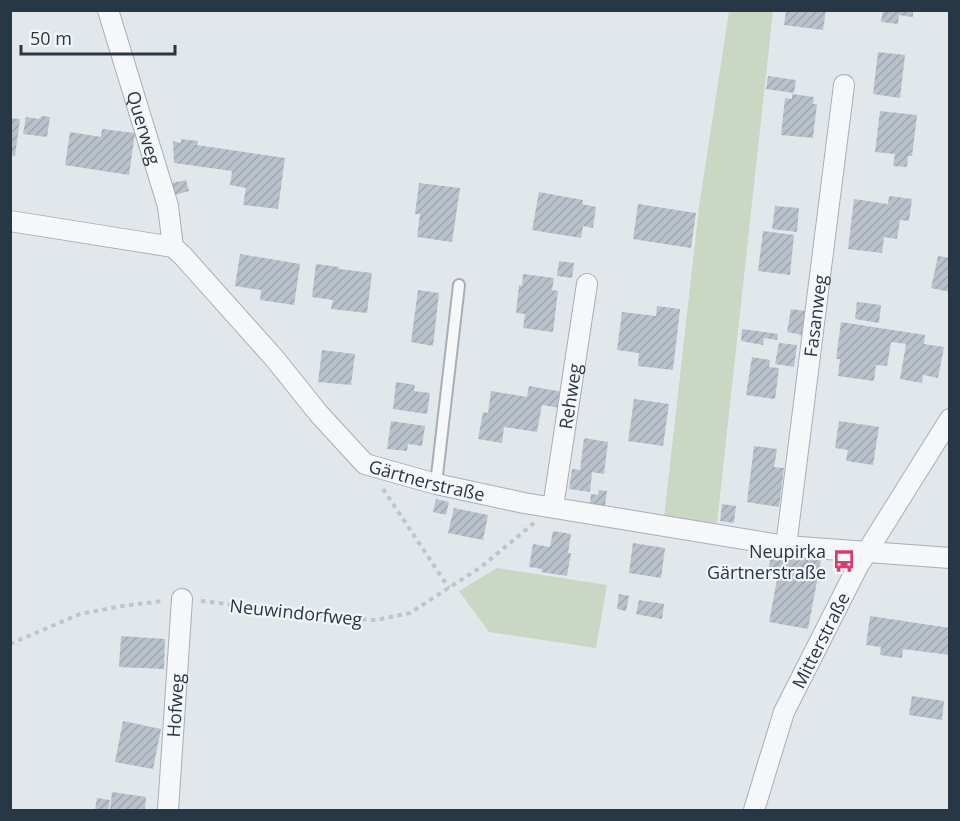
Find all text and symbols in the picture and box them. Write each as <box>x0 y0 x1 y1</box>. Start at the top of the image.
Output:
scale bar <box>21 18 176 56</box>
text: 50 m <box>30 26 72 50</box>
street label: Querweg <box>121 88 167 168</box>
street label: Fasanweg <box>798 273 832 358</box>
street label: Rehweg <box>553 362 587 431</box>
street label: Gärtnerstraße <box>366 454 487 506</box>
place label: Neupirka Gärtnerstraße <box>707 539 826 584</box>
bus stop icon: Neupirka Gärtnerstraße <box>831 548 857 574</box>
street label: Mitterstraße <box>786 588 855 692</box>
street label: Neuwindorfweg <box>228 593 364 631</box>
street label: Hofweg <box>161 672 189 738</box>

